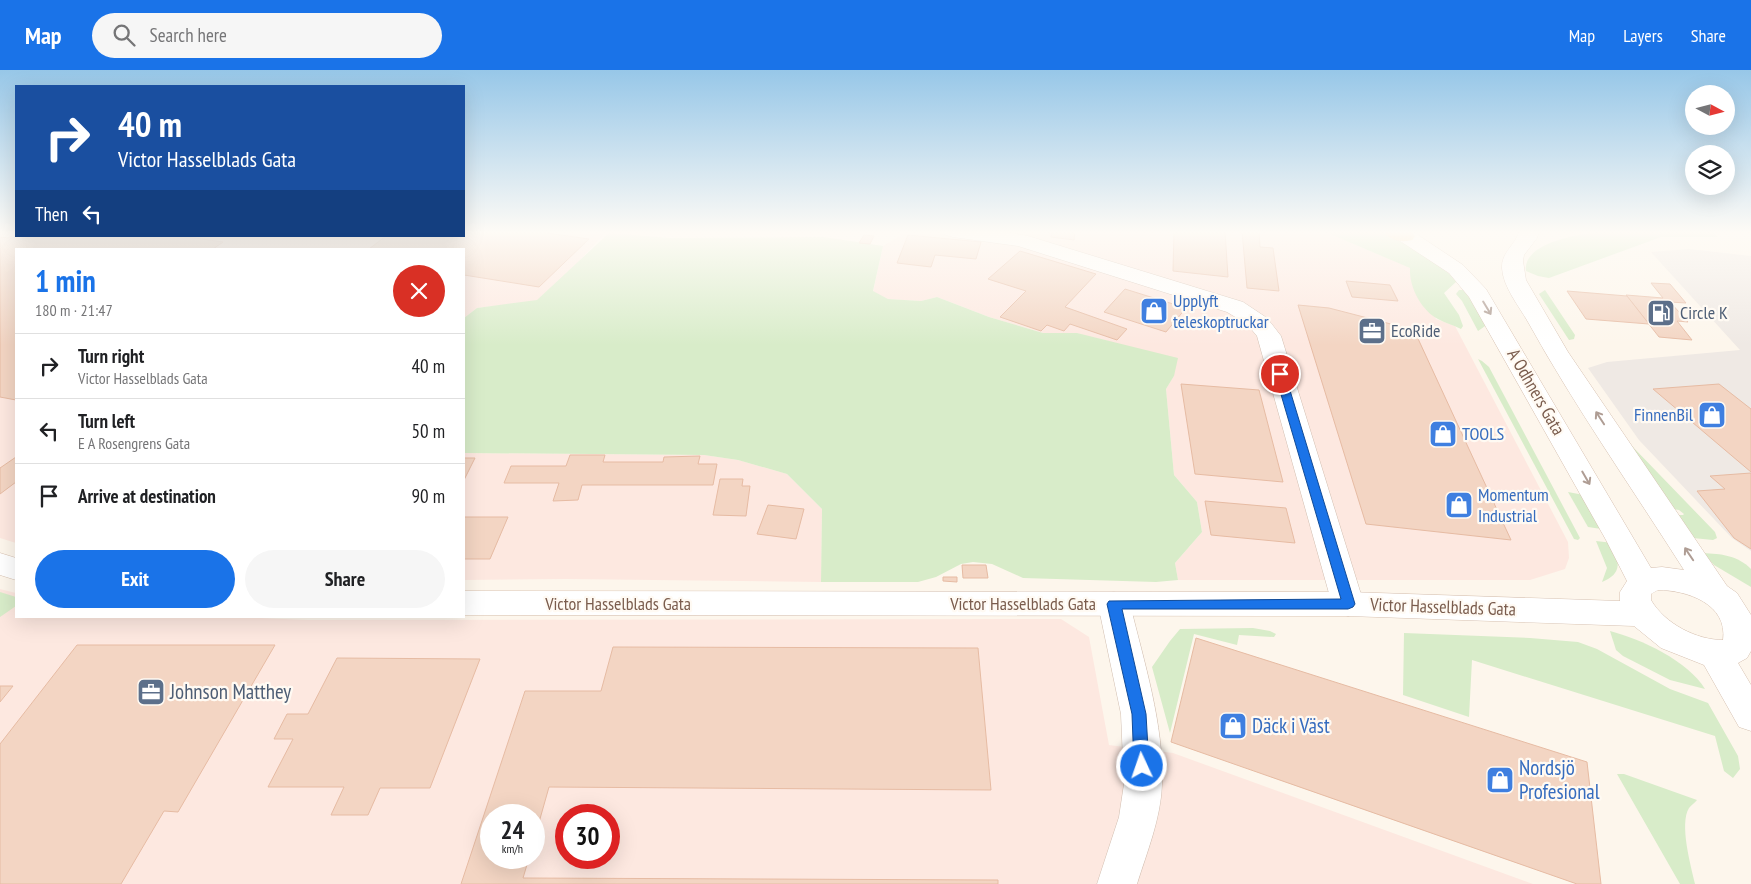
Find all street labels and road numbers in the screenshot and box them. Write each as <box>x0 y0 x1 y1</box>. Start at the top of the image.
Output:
street label: A Odhners Gata <box>1503 345 1570 439</box>
street label: Victor Hasselblads Gata <box>544 592 691 615</box>
street label: Victor Hasselblads Gata <box>949 592 1096 615</box>
street label: Victor Hasselblads Gata <box>1369 592 1516 621</box>

